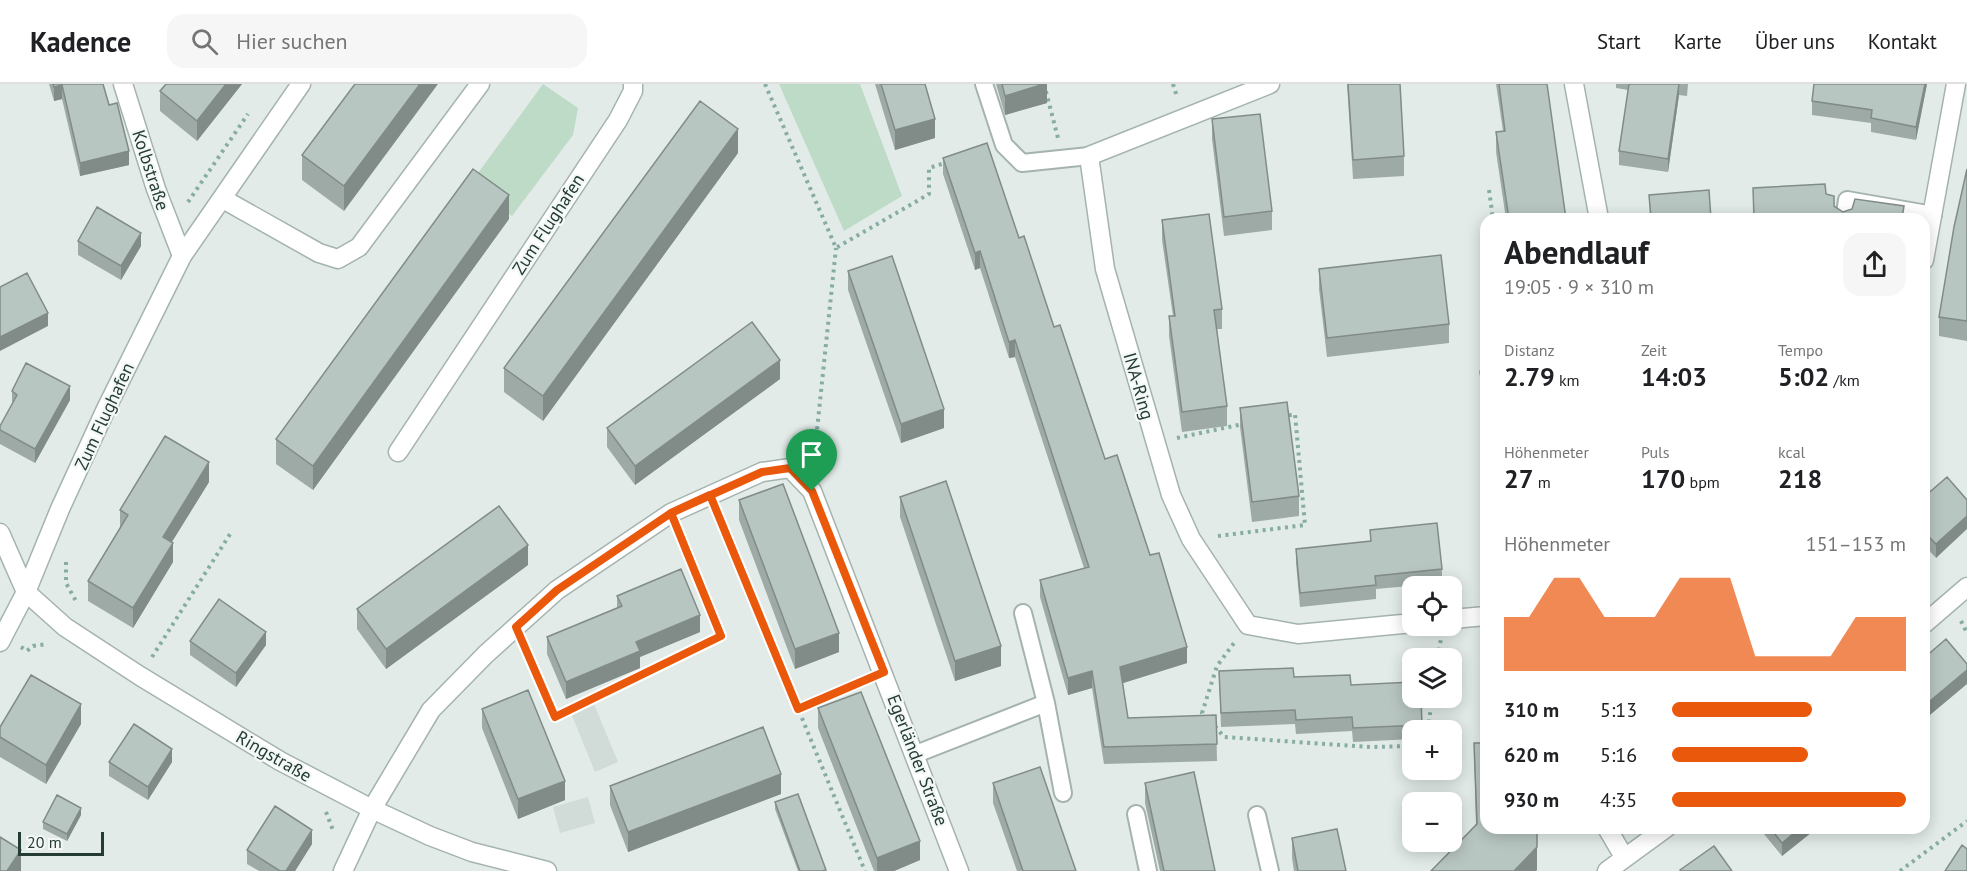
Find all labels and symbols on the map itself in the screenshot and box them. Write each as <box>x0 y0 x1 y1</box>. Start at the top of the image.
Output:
street label: Kolbstraße <box>127 127 175 213</box>
street label: Zum Flughafen <box>507 169 589 279</box>
street label: INA-Ring <box>1118 350 1160 422</box>
street label: Zum Flughafen <box>69 359 139 473</box>
pin <box>786 429 837 491</box>
street label: Egerländer Straße <box>882 691 954 829</box>
street label: Ringstraße <box>232 725 316 787</box>
scale bar <box>18 829 104 856</box>

